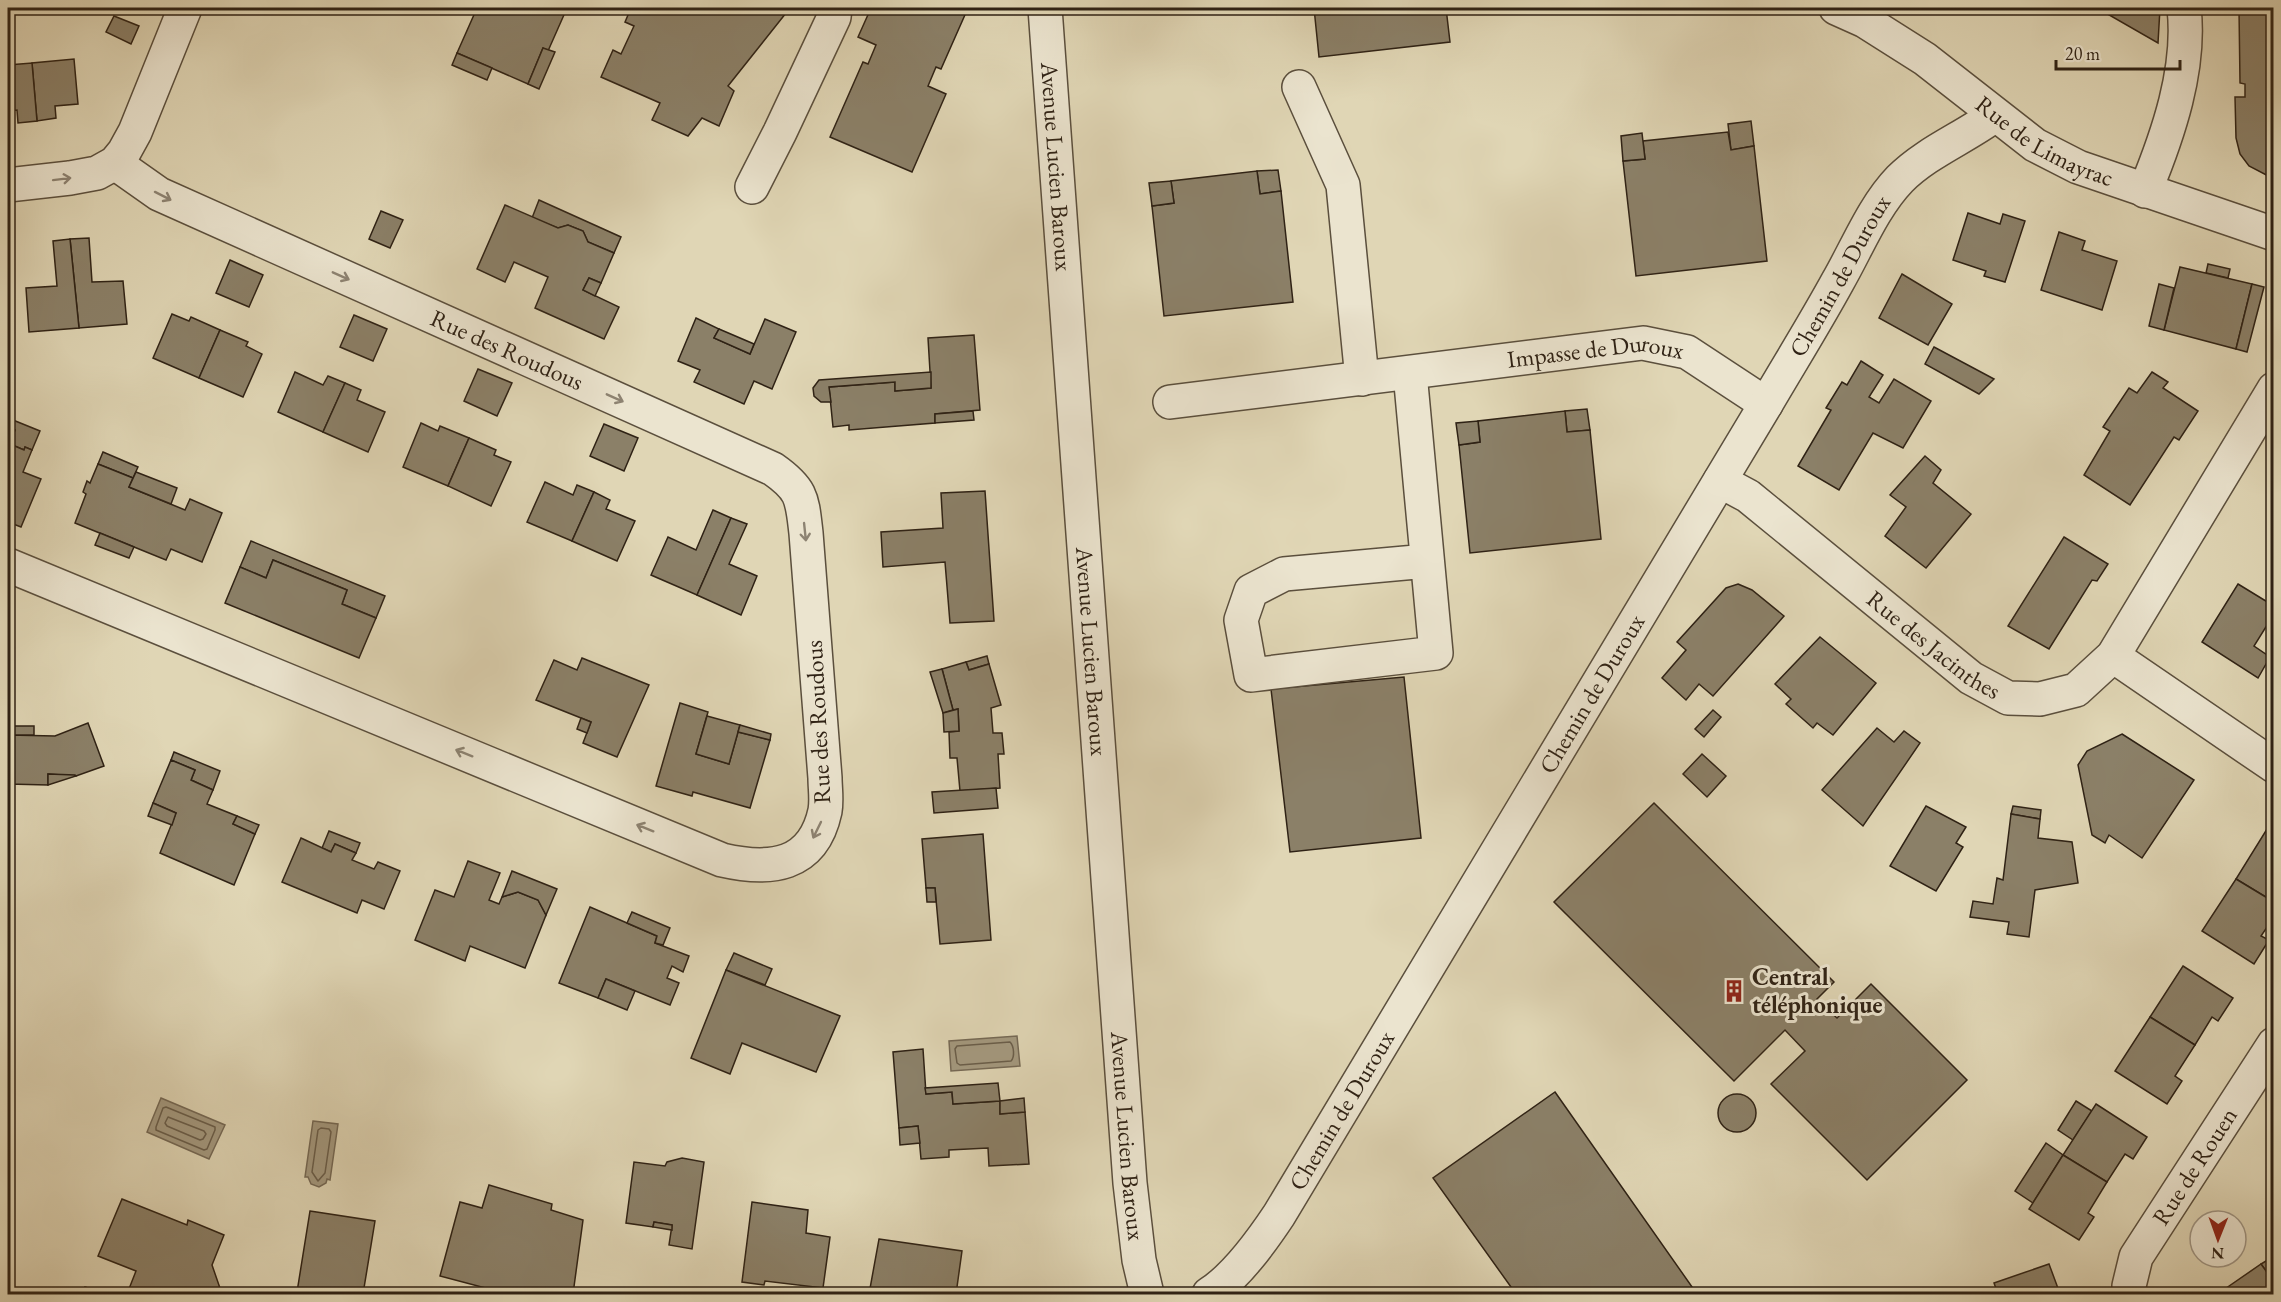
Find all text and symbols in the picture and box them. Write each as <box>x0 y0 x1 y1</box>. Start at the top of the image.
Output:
scale bar <box>2056 33 2180 71</box>
text: 20 m <box>2065 42 2100 65</box>
street label: Avenue Lucien Baroux <box>1034 60 1080 273</box>
street label: Rue de Limayrac <box>1969 88 2118 193</box>
one-way arrow <box>52 173 72 184</box>
street label: Chemin de Duroux <box>1782 188 1897 362</box>
one-way arrow <box>154 190 171 202</box>
one-way arrow <box>331 271 349 282</box>
street label: Rue des Roudous <box>426 302 588 397</box>
street label: Impasse de Duroux <box>1505 327 1687 375</box>
one-way arrow <box>605 393 623 405</box>
one-way arrow <box>800 522 811 542</box>
street label: Avenue Lucien Baroux <box>1069 545 1115 758</box>
street label: Rue des Jacinthes <box>1861 583 2006 706</box>
street label: Chemin de Duroux <box>1532 608 1652 779</box>
street label: Rue des Roudous <box>798 639 837 805</box>
one-way arrow <box>456 747 474 758</box>
one-way arrow <box>811 821 823 839</box>
one-way arrow <box>636 822 654 833</box>
place label: Central téléphonique <box>1752 961 1883 1021</box>
building icon: Central téléphonique <box>1721 978 1747 1004</box>
street label: Chemin de Duroux <box>1281 1024 1401 1196</box>
street label: Avenue Lucien Baroux <box>1104 1029 1153 1243</box>
street label: Rue de Rouen <box>2145 1101 2244 1231</box>
north arrow <box>2188 1209 2248 1269</box>
text: N <box>2211 1243 2224 1264</box>

